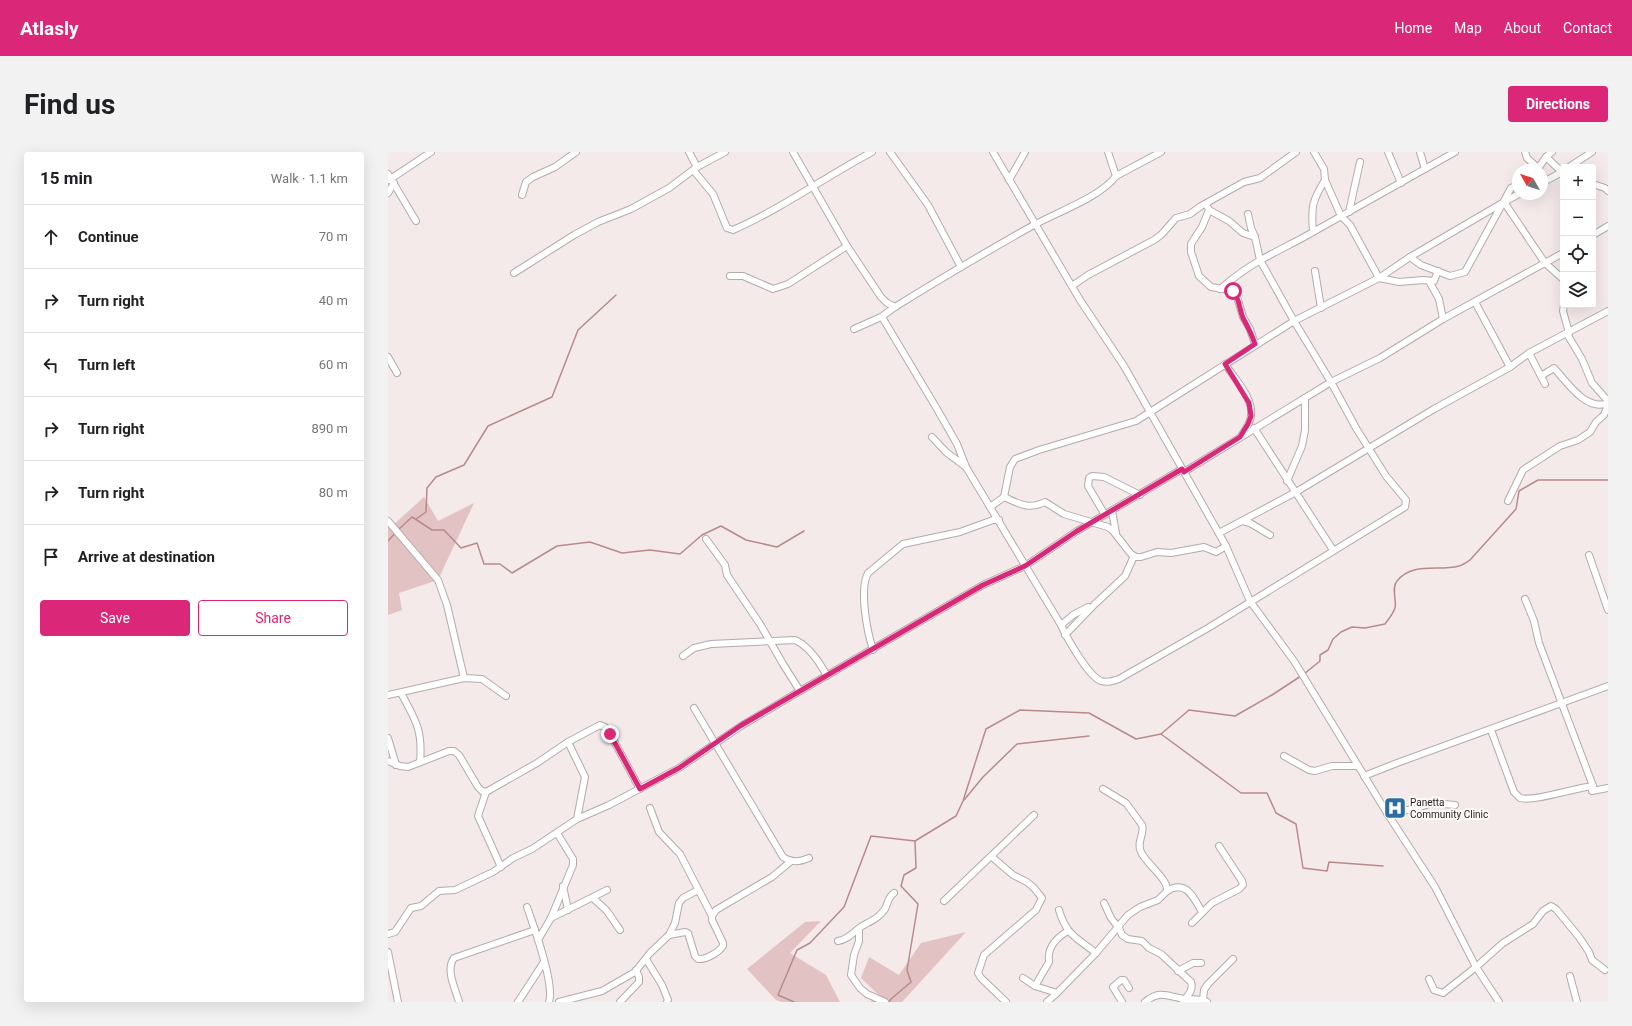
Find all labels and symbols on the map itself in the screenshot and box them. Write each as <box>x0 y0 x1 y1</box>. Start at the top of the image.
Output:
north arrow <box>1512 164 1548 200</box>
route start <box>1224 282 1242 300</box>
route end <box>601 725 619 743</box>
hospital icon: Panetta Community Clinic <box>1382 795 1408 821</box>
place label: Panetta Community Clinic <box>1410 797 1488 820</box>

